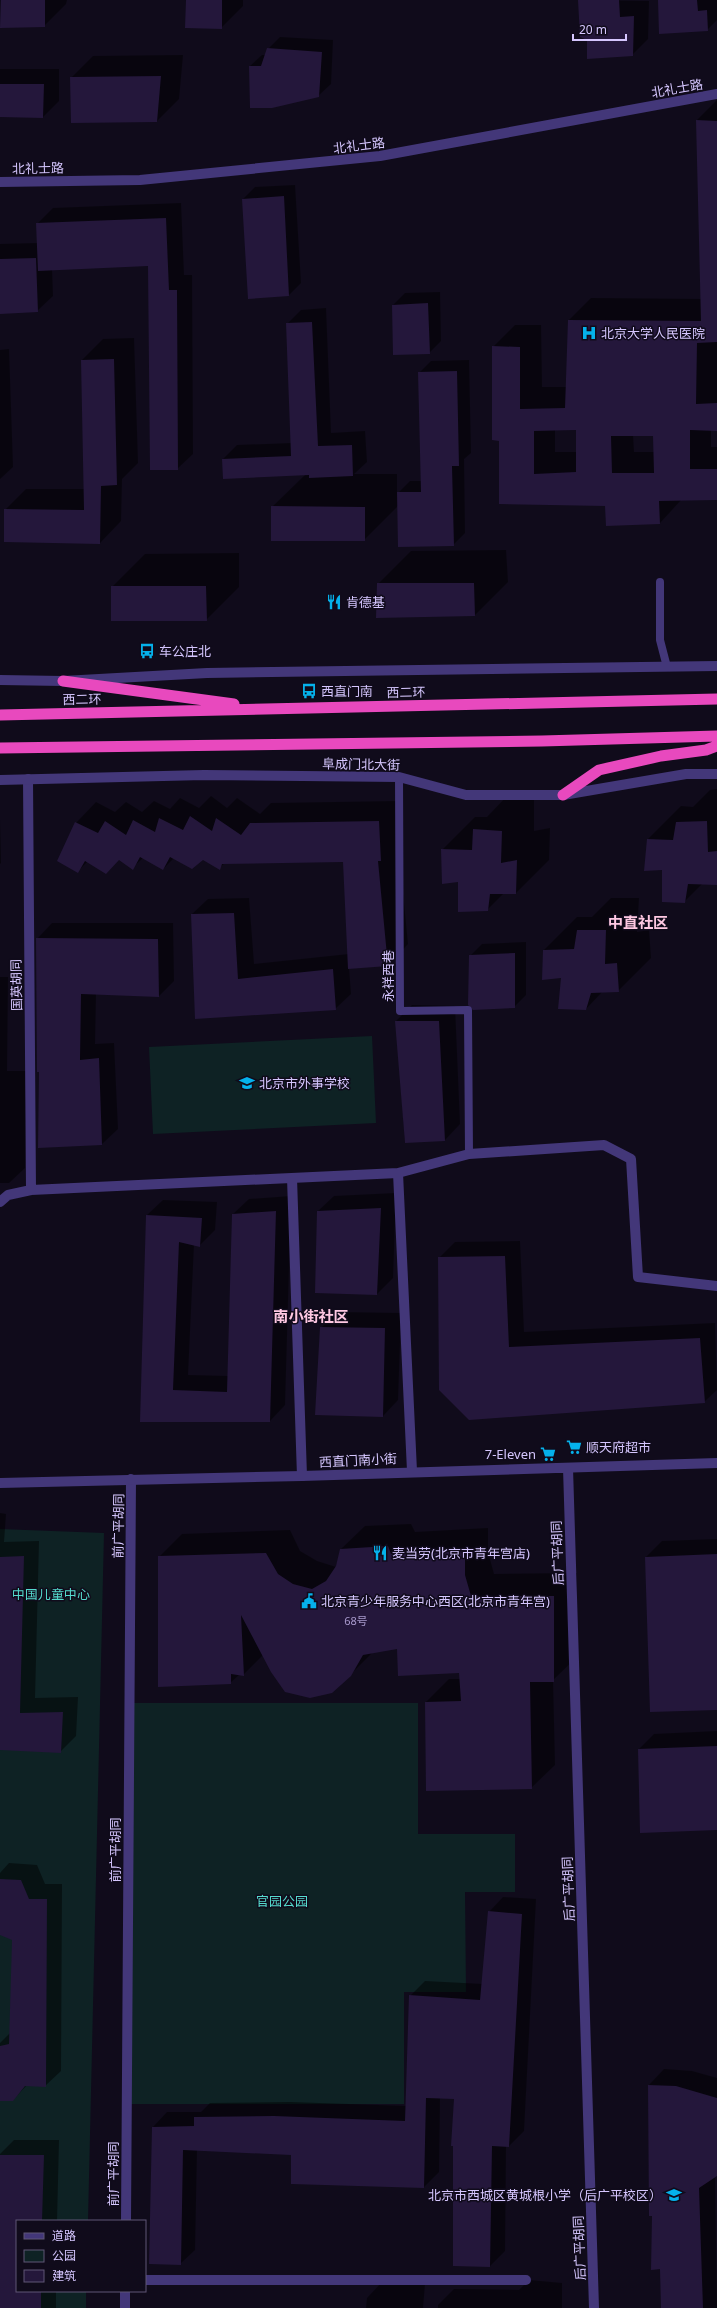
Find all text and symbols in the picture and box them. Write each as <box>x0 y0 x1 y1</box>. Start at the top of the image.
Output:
scale bar <box>573 16 626 42</box>
text: 20 m <box>579 21 607 38</box>
street label: 北礼士路 <box>650 75 704 101</box>
street label: 北礼士路 <box>332 133 386 157</box>
street label: 北礼士路 <box>12 159 64 177</box>
hospital icon: 北京大学人民医院 <box>580 324 598 342</box>
place label: 北京大学人民医院 <box>601 324 705 342</box>
restaurant icon: 肯德基 <box>325 593 343 611</box>
place label: 肯德基 <box>346 593 385 611</box>
bus stop icon: 车公庄北 <box>138 642 156 660</box>
place label: 车公庄北 <box>159 642 211 660</box>
bus stop icon: 西直门南 <box>300 682 318 700</box>
place label: 西直门南 <box>321 682 373 700</box>
street label: 西二环 <box>386 683 426 701</box>
street label: 西二环 <box>62 690 102 708</box>
street label: 阜成门北大街 <box>322 754 400 774</box>
district label: 中直社区 <box>608 912 668 932</box>
street label: 永祥西巷 <box>379 950 397 1002</box>
street label: 国英胡同 <box>7 959 25 1011</box>
school or university icon: 北京市外事学校 <box>238 1074 256 1092</box>
place label: 北京市外事学校 <box>259 1074 350 1092</box>
district label: 南小街社区 <box>273 1306 349 1326</box>
supermarket icon: 顺天府超市 <box>565 1438 583 1456</box>
place label: 顺天府超市 <box>586 1438 651 1456</box>
place label: 7-Eleven <box>485 1445 536 1463</box>
supermarket icon: 7-Eleven <box>539 1445 557 1463</box>
street label: 西直门南小街 <box>319 1449 397 1471</box>
street label: 前广平胡同 <box>108 1493 128 1559</box>
street label: 后广平胡同 <box>547 1520 567 1586</box>
restaurant icon: 麦当劳(北京市青年宫店) <box>371 1544 389 1562</box>
place label: 麦当劳(北京市青年宫店) <box>392 1544 530 1562</box>
park label: 中国儿童中心 <box>12 1585 90 1603</box>
public building icon: 北京青少年服务中心西区(北京市青年宫) <box>300 1592 318 1610</box>
place label: 北京青少年服务中心西区(北京市青年宫) <box>321 1592 550 1610</box>
house number: 68号 <box>344 1613 368 1628</box>
street label: 前广平胡同 <box>106 1817 124 1883</box>
street label: 后广平胡同 <box>558 1856 578 1922</box>
park label: 官园公园 <box>256 1892 308 1910</box>
street label: 前广平胡同 <box>104 2141 122 2207</box>
place label: 北京市西城区黄城根小学（后广平校区） <box>428 2186 662 2204</box>
school or university icon: 北京市西城区黄城根小学（后广平校区） <box>665 2186 683 2204</box>
street label: 后广平胡同 <box>569 2215 589 2281</box>
legend <box>16 2220 146 2292</box>
text: 道路 <box>52 2227 76 2244</box>
text: 公园 <box>52 2247 76 2264</box>
text: 建筑 <box>52 2267 76 2284</box>

